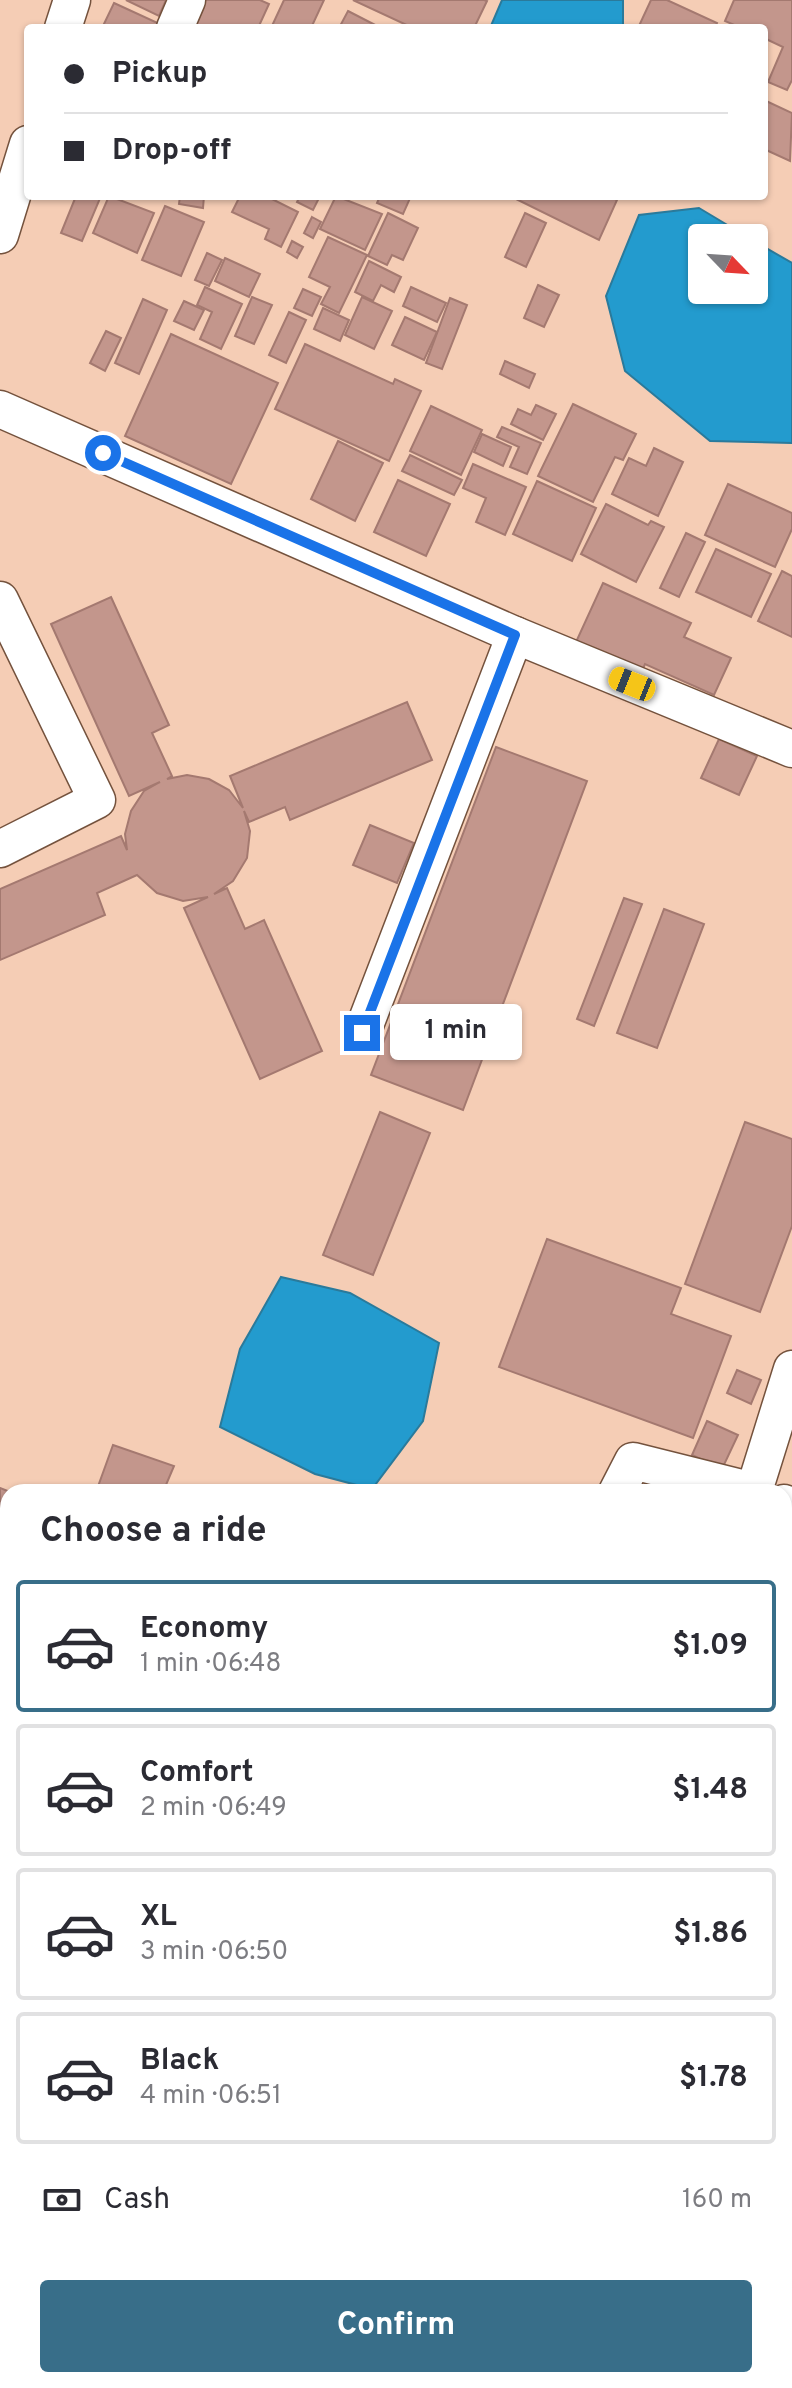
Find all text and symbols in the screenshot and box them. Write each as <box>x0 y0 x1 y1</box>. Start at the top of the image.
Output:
text: Pickup <box>112 56 207 93</box>
text: Drop-off <box>112 133 231 170</box>
north arrow <box>688 224 768 304</box>
map controls <box>688 224 768 304</box>
route start <box>85 435 121 471</box>
car <box>605 664 659 704</box>
callout: 1 min <box>390 1005 522 1061</box>
route end <box>344 1015 380 1051</box>
text: 1 min <box>425 1015 487 1048</box>
text: Choose a ride <box>40 1509 266 1555</box>
icon: car <box>44 1610 116 1682</box>
text: Economy <box>140 1611 268 1648</box>
text: $1.09 <box>672 1628 748 1665</box>
text: 1 min · 06:48 <box>140 1648 281 1681</box>
icon: car <box>44 1754 116 1826</box>
text: Comfort <box>140 1755 253 1792</box>
text: $1.48 <box>672 1772 748 1809</box>
text: 2 min · 06:49 <box>140 1792 287 1825</box>
icon: car <box>44 1898 116 1970</box>
text: XL <box>140 1899 177 1936</box>
text: $1.86 <box>673 1916 748 1953</box>
text: 3 min · 06:50 <box>140 1936 288 1969</box>
icon: car <box>44 2042 116 2114</box>
text: Black <box>140 2043 219 2080</box>
text: $1.78 <box>679 2060 748 2097</box>
text: 4 min · 06:51 <box>140 2080 282 2113</box>
icon: cash <box>40 2178 84 2222</box>
text: Cash <box>104 2182 170 2219</box>
text: 160 m <box>682 2184 752 2217</box>
button: Confirm <box>40 2280 752 2372</box>

